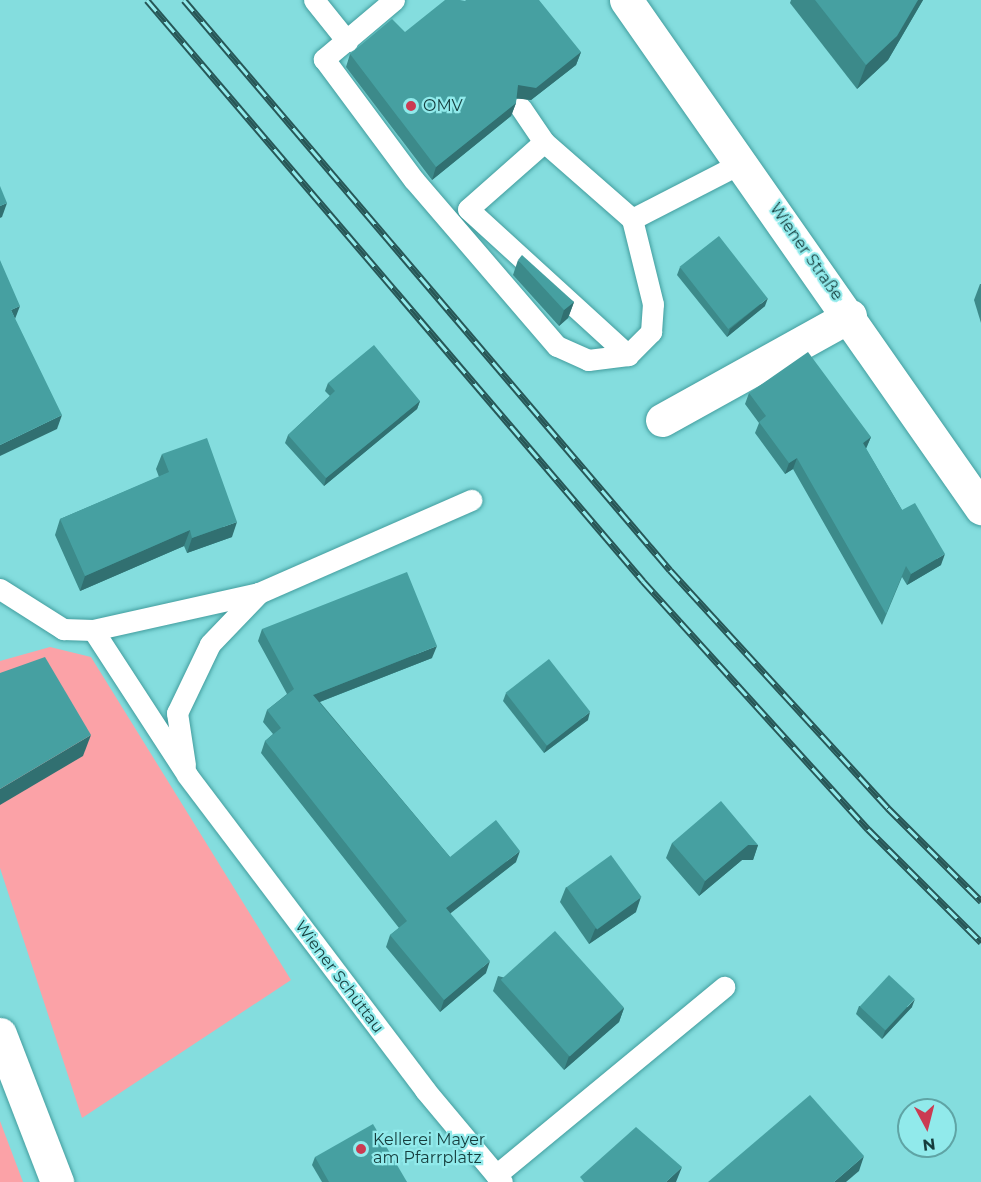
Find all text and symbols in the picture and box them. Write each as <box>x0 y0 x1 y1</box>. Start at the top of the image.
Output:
place label: OMV <box>423 96 463 116</box>
marker: OMV <box>404 99 418 113</box>
street label: Wiener Straße <box>765 200 847 304</box>
street label: Wiener Schüttau <box>291 917 387 1037</box>
north arrow <box>897 1098 957 1158</box>
place label: Kellerei Mayer am Pfarrplatz <box>373 1130 485 1168</box>
text: N <box>921 1134 937 1155</box>
marker: Kellerei Mayer am Pfarrplatz <box>354 1142 368 1156</box>

